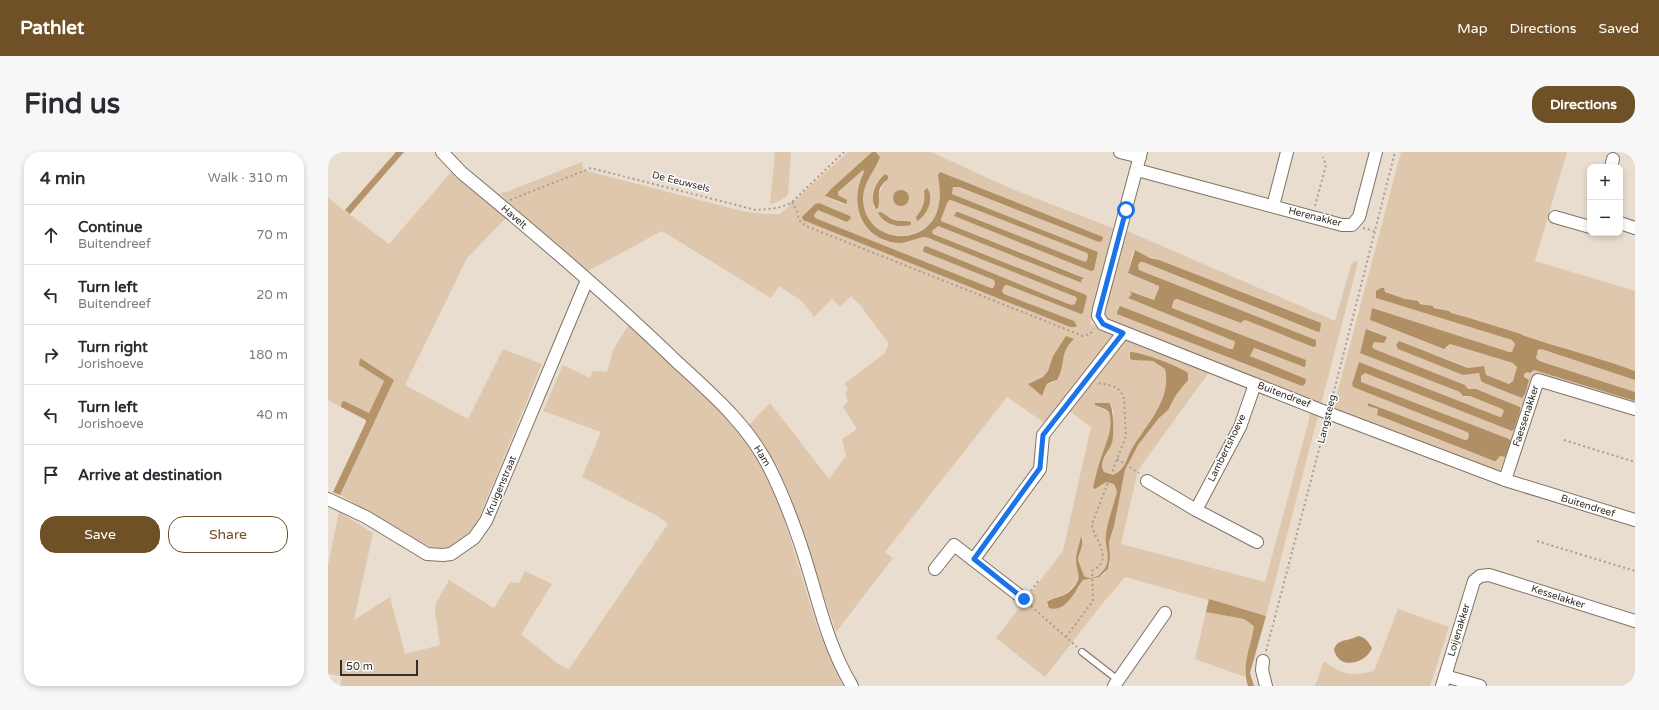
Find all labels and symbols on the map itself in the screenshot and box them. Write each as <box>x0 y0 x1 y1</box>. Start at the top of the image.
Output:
street label: De Eeuwsels <box>651 169 711 195</box>
route start <box>1117 201 1135 219</box>
street label: Havelt <box>499 203 529 232</box>
street label: Herenakker <box>1287 205 1343 229</box>
street label: Buitendreef <box>1256 379 1312 411</box>
street label: Faessenakker <box>1510 384 1542 448</box>
street label: Langsteeg <box>1315 393 1339 445</box>
street label: Lambertshoeve <box>1205 412 1249 484</box>
street label: Ham <box>751 443 773 469</box>
street label: Kruigenstraat <box>483 454 519 518</box>
street label: Buitendreef <box>1559 492 1617 520</box>
street label: Kesselakker <box>1530 583 1587 611</box>
route end <box>1015 590 1033 608</box>
street label: Loijenakker <box>1445 602 1473 658</box>
scale bar <box>340 658 418 677</box>

